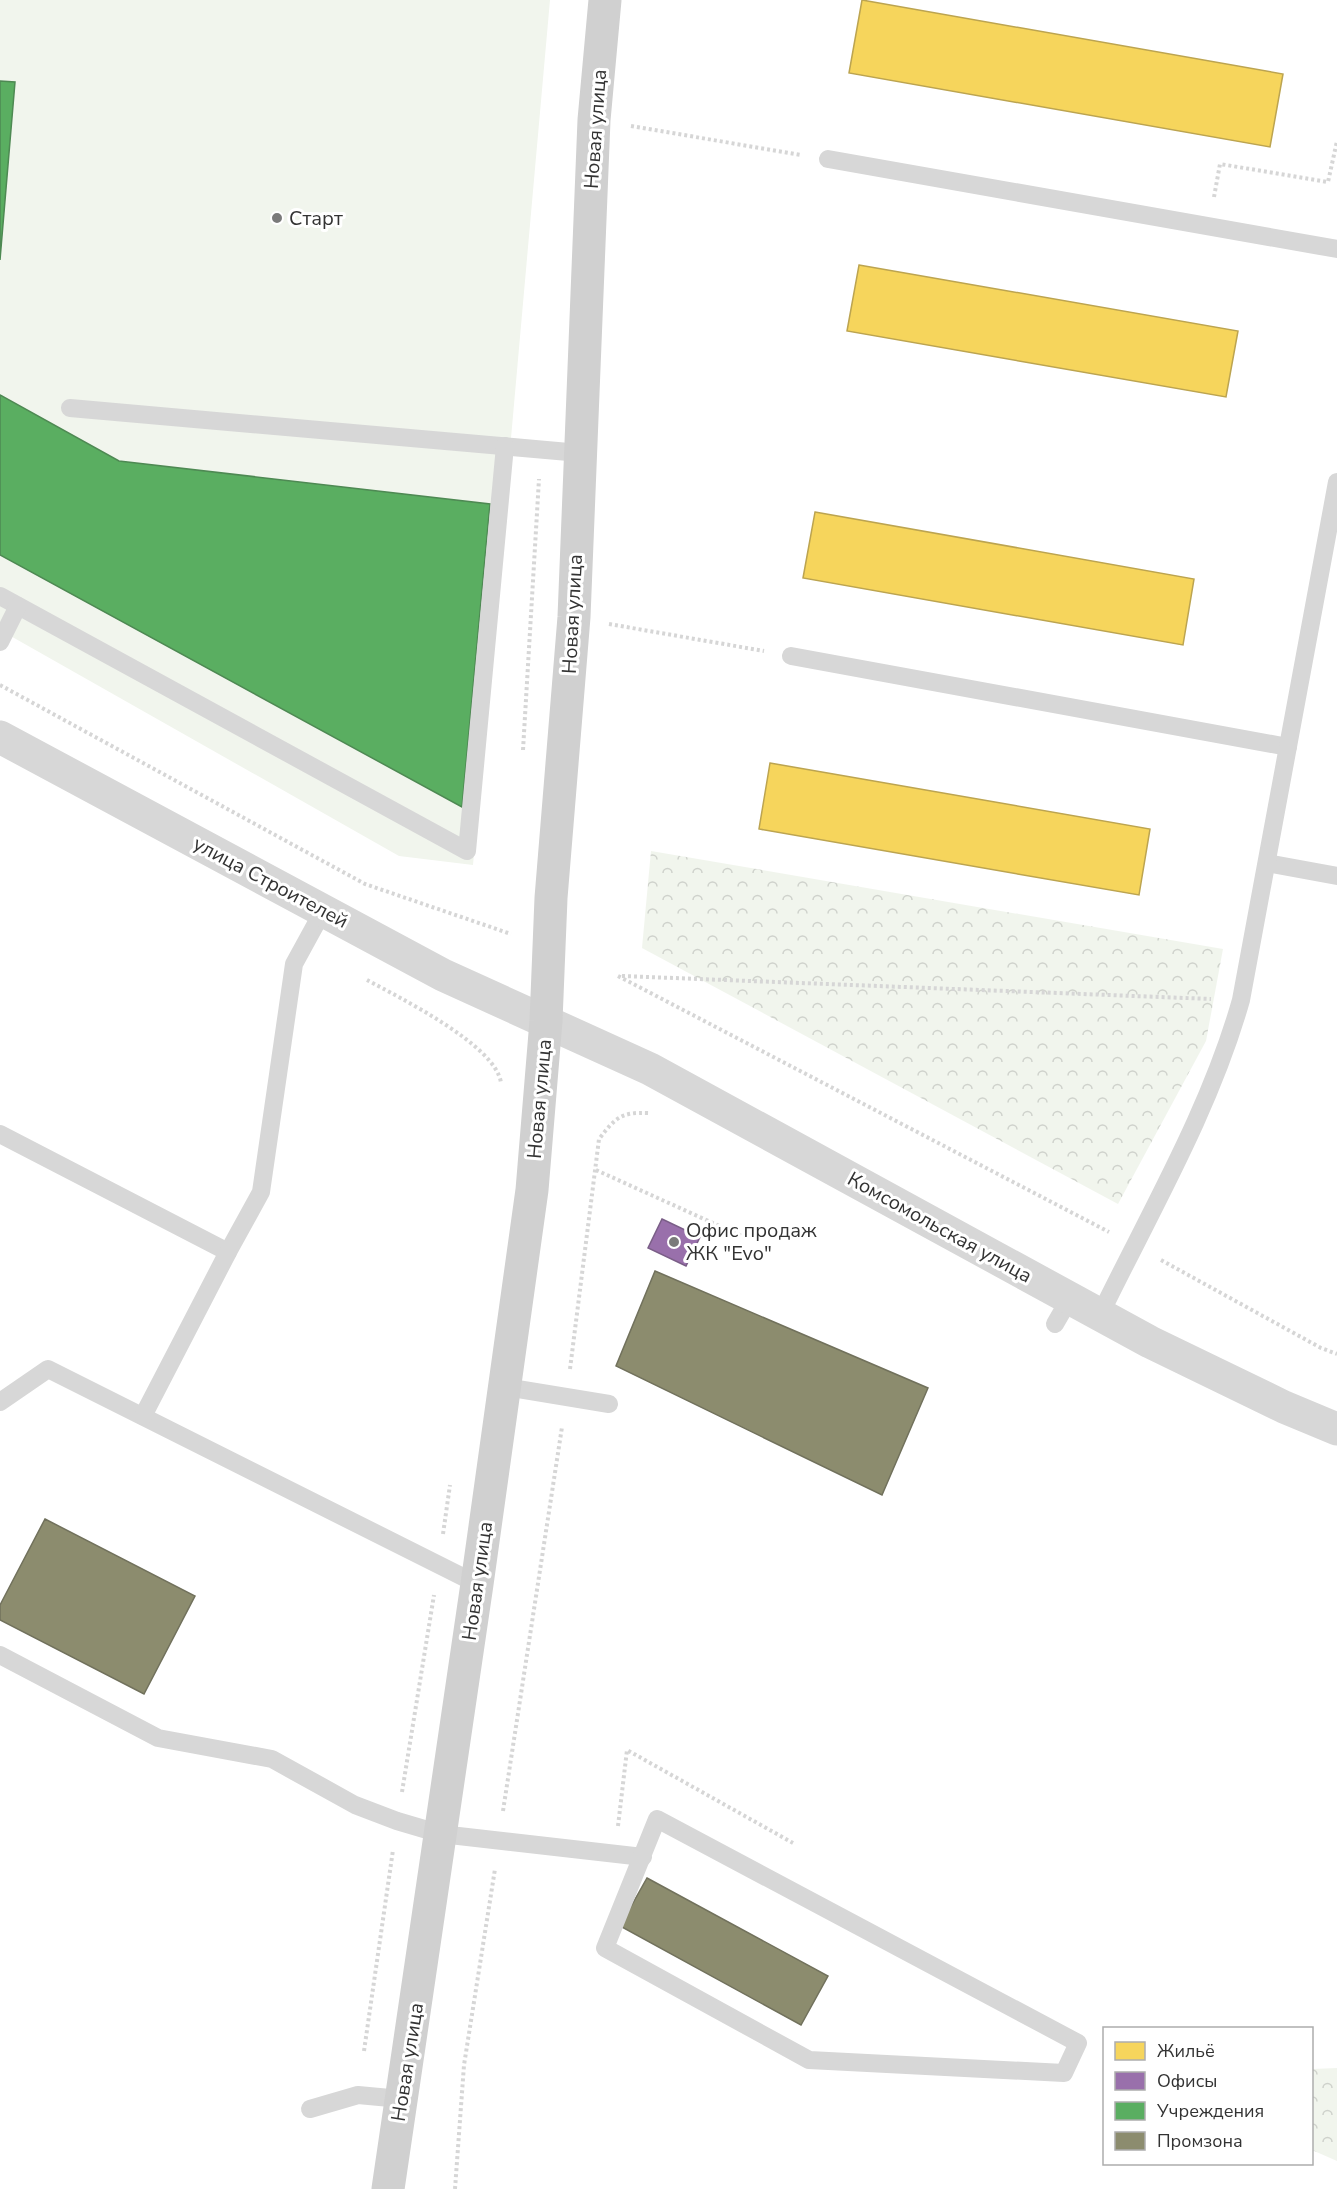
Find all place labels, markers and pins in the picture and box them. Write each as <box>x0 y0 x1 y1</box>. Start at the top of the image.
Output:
place label: Старт <box>289 205 343 232</box>
marker: Старт <box>270 211 284 225</box>
place label: Офис продаж ЖК "Evo" <box>686 1217 817 1267</box>
marker: Офис продаж ЖК "Evo" <box>667 1235 681 1249</box>

